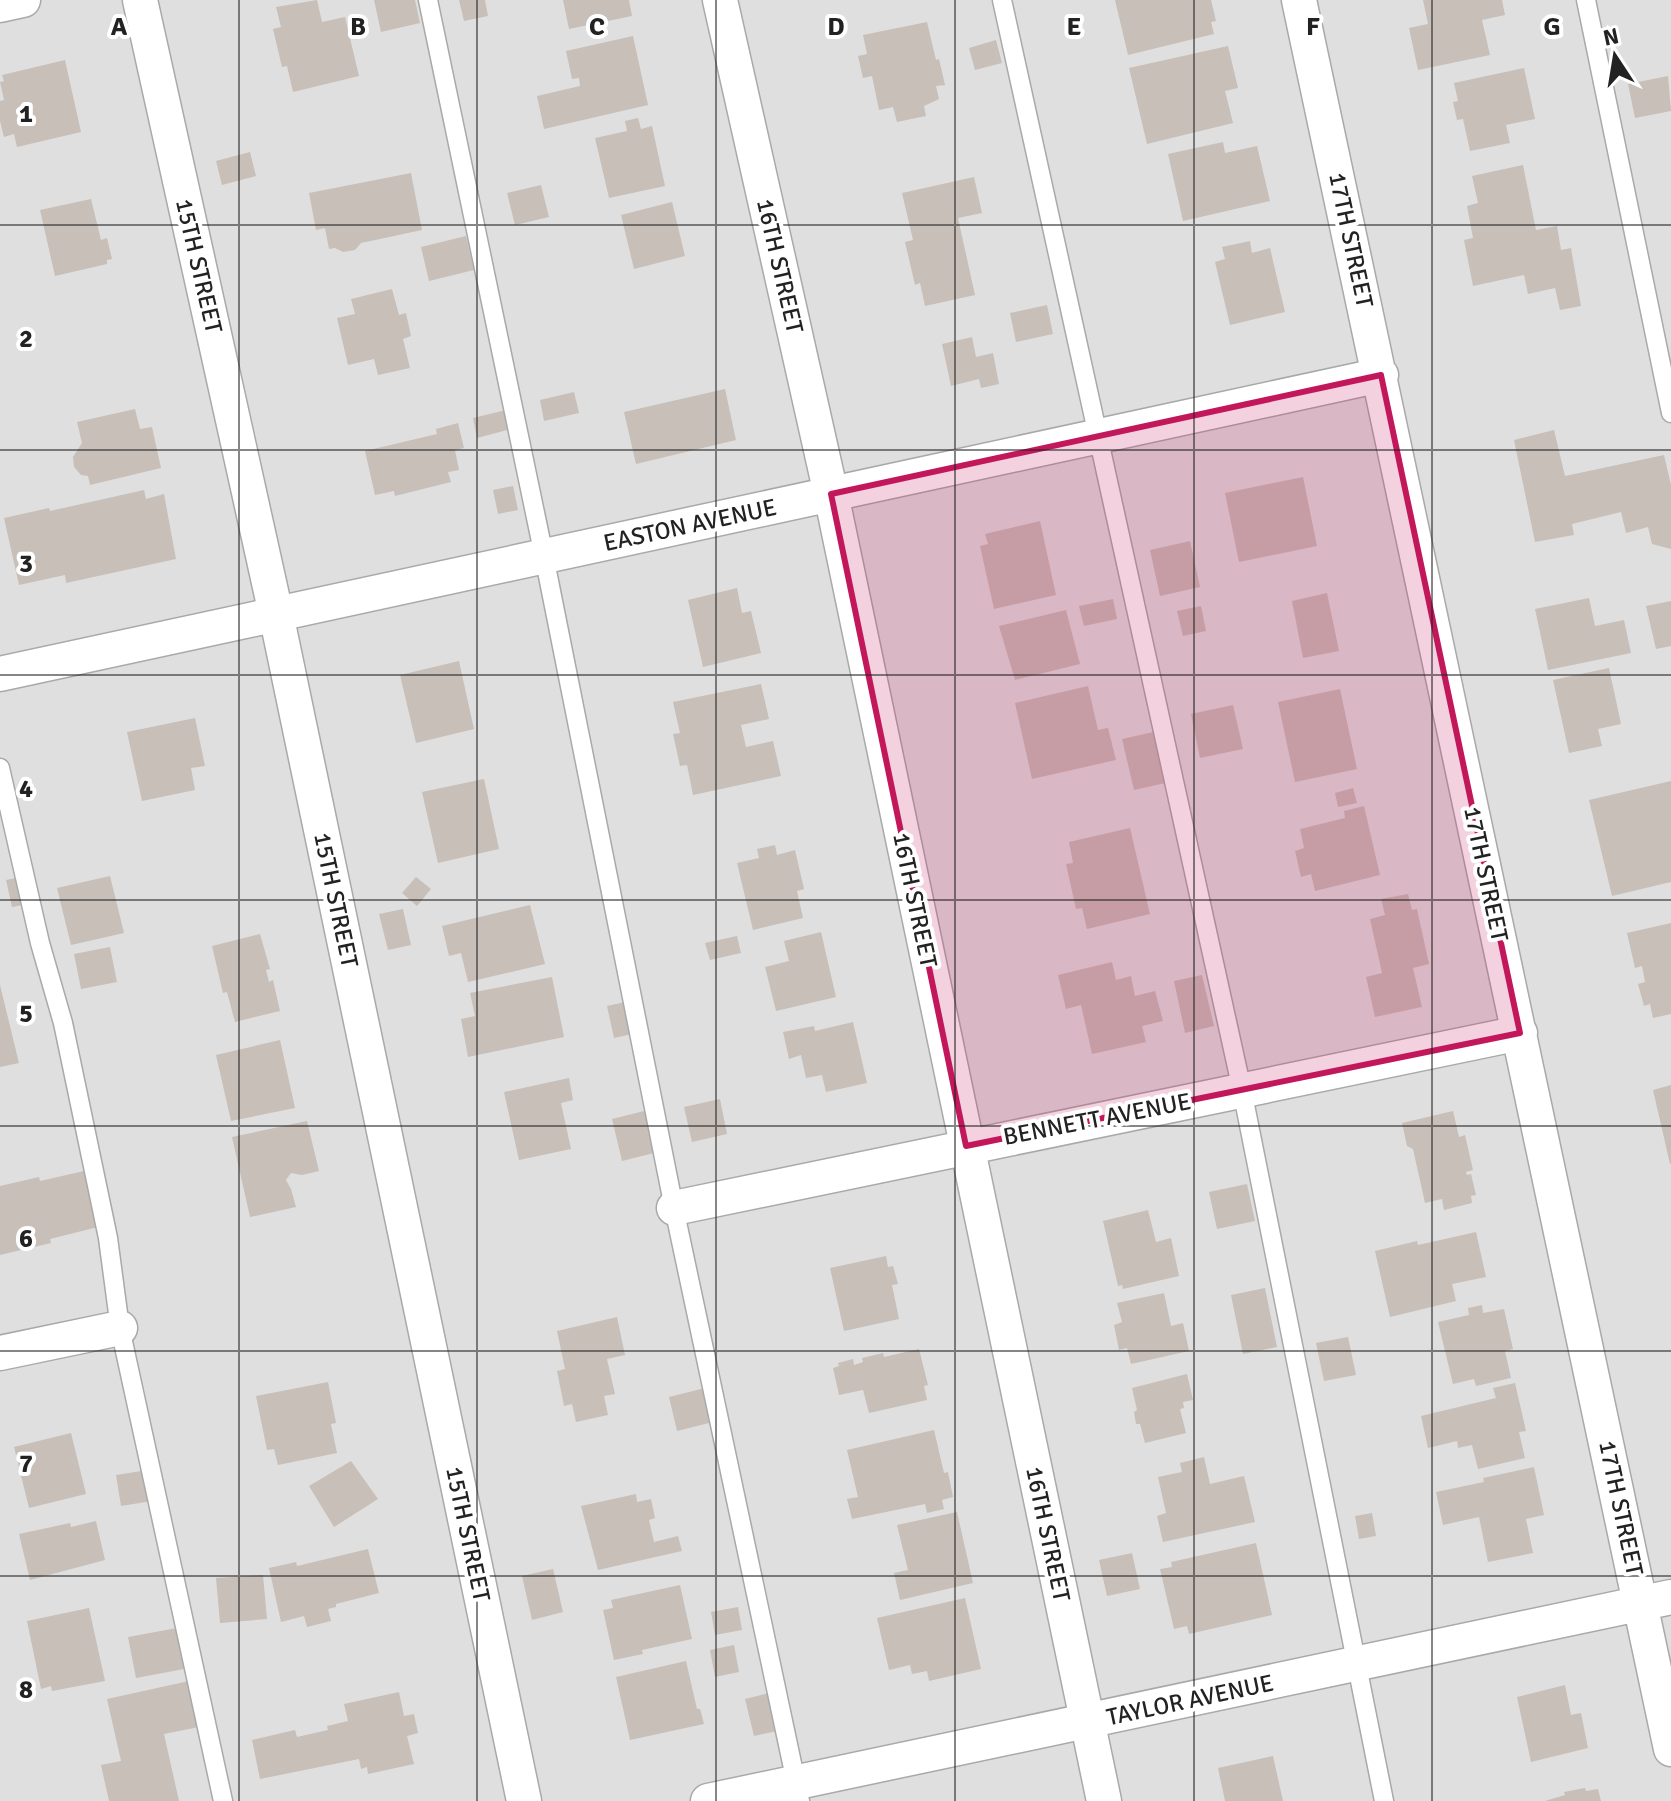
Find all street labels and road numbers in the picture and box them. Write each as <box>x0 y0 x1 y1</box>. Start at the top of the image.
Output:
street label: 17TH STREET <box>1322 170 1380 310</box>
street label: 15TH STREET <box>169 196 229 336</box>
street label: 16TH STREET <box>750 196 810 336</box>
street label: EASTON AVENUE <box>601 492 779 558</box>
street label: 17TH STREET <box>1457 804 1515 944</box>
street label: 15TH STREET <box>307 830 365 970</box>
street label: 16TH STREET <box>886 830 944 970</box>
street label: BENNETT AVENUE <box>1001 1086 1193 1152</box>
street label: 17TH STREET <box>1592 1438 1650 1578</box>
street label: 15TH STREET <box>439 1464 497 1604</box>
street label: 16TH STREET <box>1019 1464 1077 1604</box>
street label: TAYLOR AVENUE <box>1104 1668 1276 1732</box>

